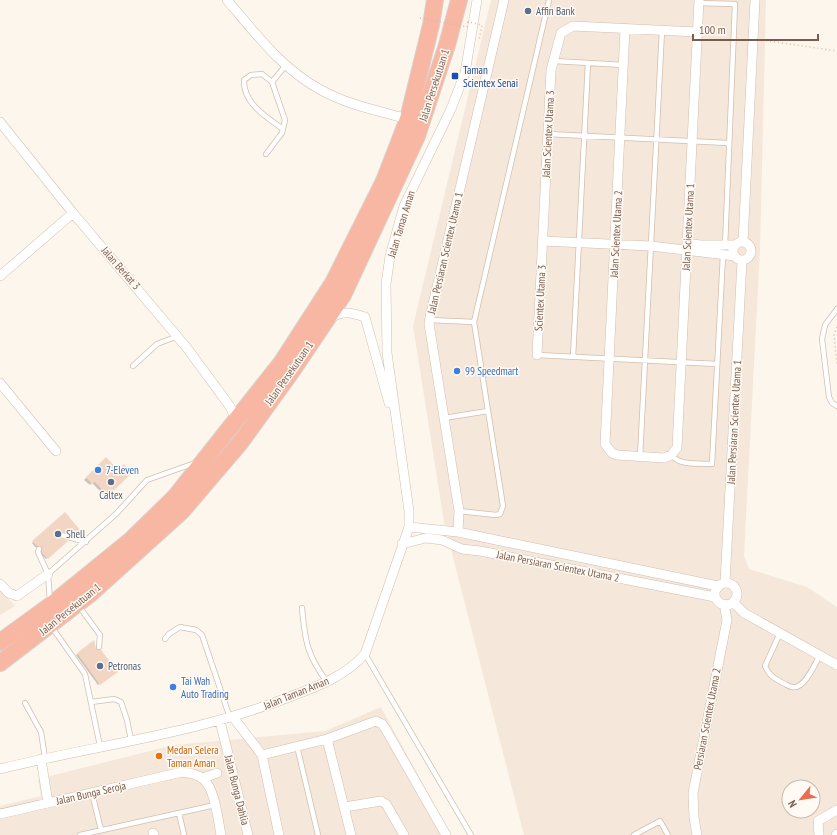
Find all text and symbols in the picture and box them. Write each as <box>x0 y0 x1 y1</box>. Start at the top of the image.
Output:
place label: Affin Bank <box>536 4 575 18</box>
marker: Affin Bank <box>523 6 533 16</box>
scale bar <box>693 16 818 42</box>
text: 100 m <box>699 22 726 37</box>
street label: Jalan Persekutuan 1 <box>415 47 452 124</box>
place label: Taman Scientex Senai <box>463 63 518 90</box>
marker: Taman Scientex Senai <box>450 71 460 81</box>
street label: Jalan Scientex Utama 3 <box>539 90 557 179</box>
street label: Jalan Scientex Utama 1 <box>679 183 697 272</box>
street label: Jalan Taman Aman <box>384 189 418 260</box>
street label: Jalan Scientex Utama 2 <box>607 190 625 279</box>
street label: Jalan Persiaran Scientex Utama 1 <box>424 191 466 316</box>
street label: Jalan Berkat 3 <box>98 243 144 293</box>
street label: Scientex Utama 3 <box>531 264 549 331</box>
street label: Jalan Persekutuan 1 <box>261 338 316 409</box>
street label: Jalan Persiaran Scientex Utama 1 <box>724 359 744 486</box>
place label: 99 Speedmart <box>465 364 518 378</box>
marker: 99 Speedmart <box>452 366 462 376</box>
place label: 7-Eleven <box>106 463 139 477</box>
marker: 7-Eleven <box>93 465 103 475</box>
marker: Caltex <box>106 477 116 487</box>
place label: Caltex <box>99 488 123 502</box>
place label: Shell <box>66 527 86 541</box>
marker: Shell <box>53 529 63 539</box>
street label: Jalan Persiaran Scientex Utama 2 <box>494 547 621 585</box>
street label: Jalan Persekutuan 1 <box>36 580 104 639</box>
place label: Petronas <box>108 659 141 673</box>
marker: Petronas <box>95 661 105 671</box>
street label: Persiaran Scientex Utama 2 <box>690 667 724 771</box>
street label: Jalan Taman Aman <box>260 673 331 713</box>
place label: Tai Wah Auto Trading <box>181 674 229 701</box>
marker: Tai Wah Auto Trading <box>168 682 178 692</box>
place label: Medan Selera Taman Aman <box>167 743 219 770</box>
marker: Medan Selera Taman Aman <box>154 751 164 761</box>
street label: Jalan Bunga Dahlia <box>221 752 252 827</box>
street label: Jalan Bunga Seroja <box>54 778 127 808</box>
north arrow <box>781 779 821 819</box>
text: N <box>785 798 800 810</box>

